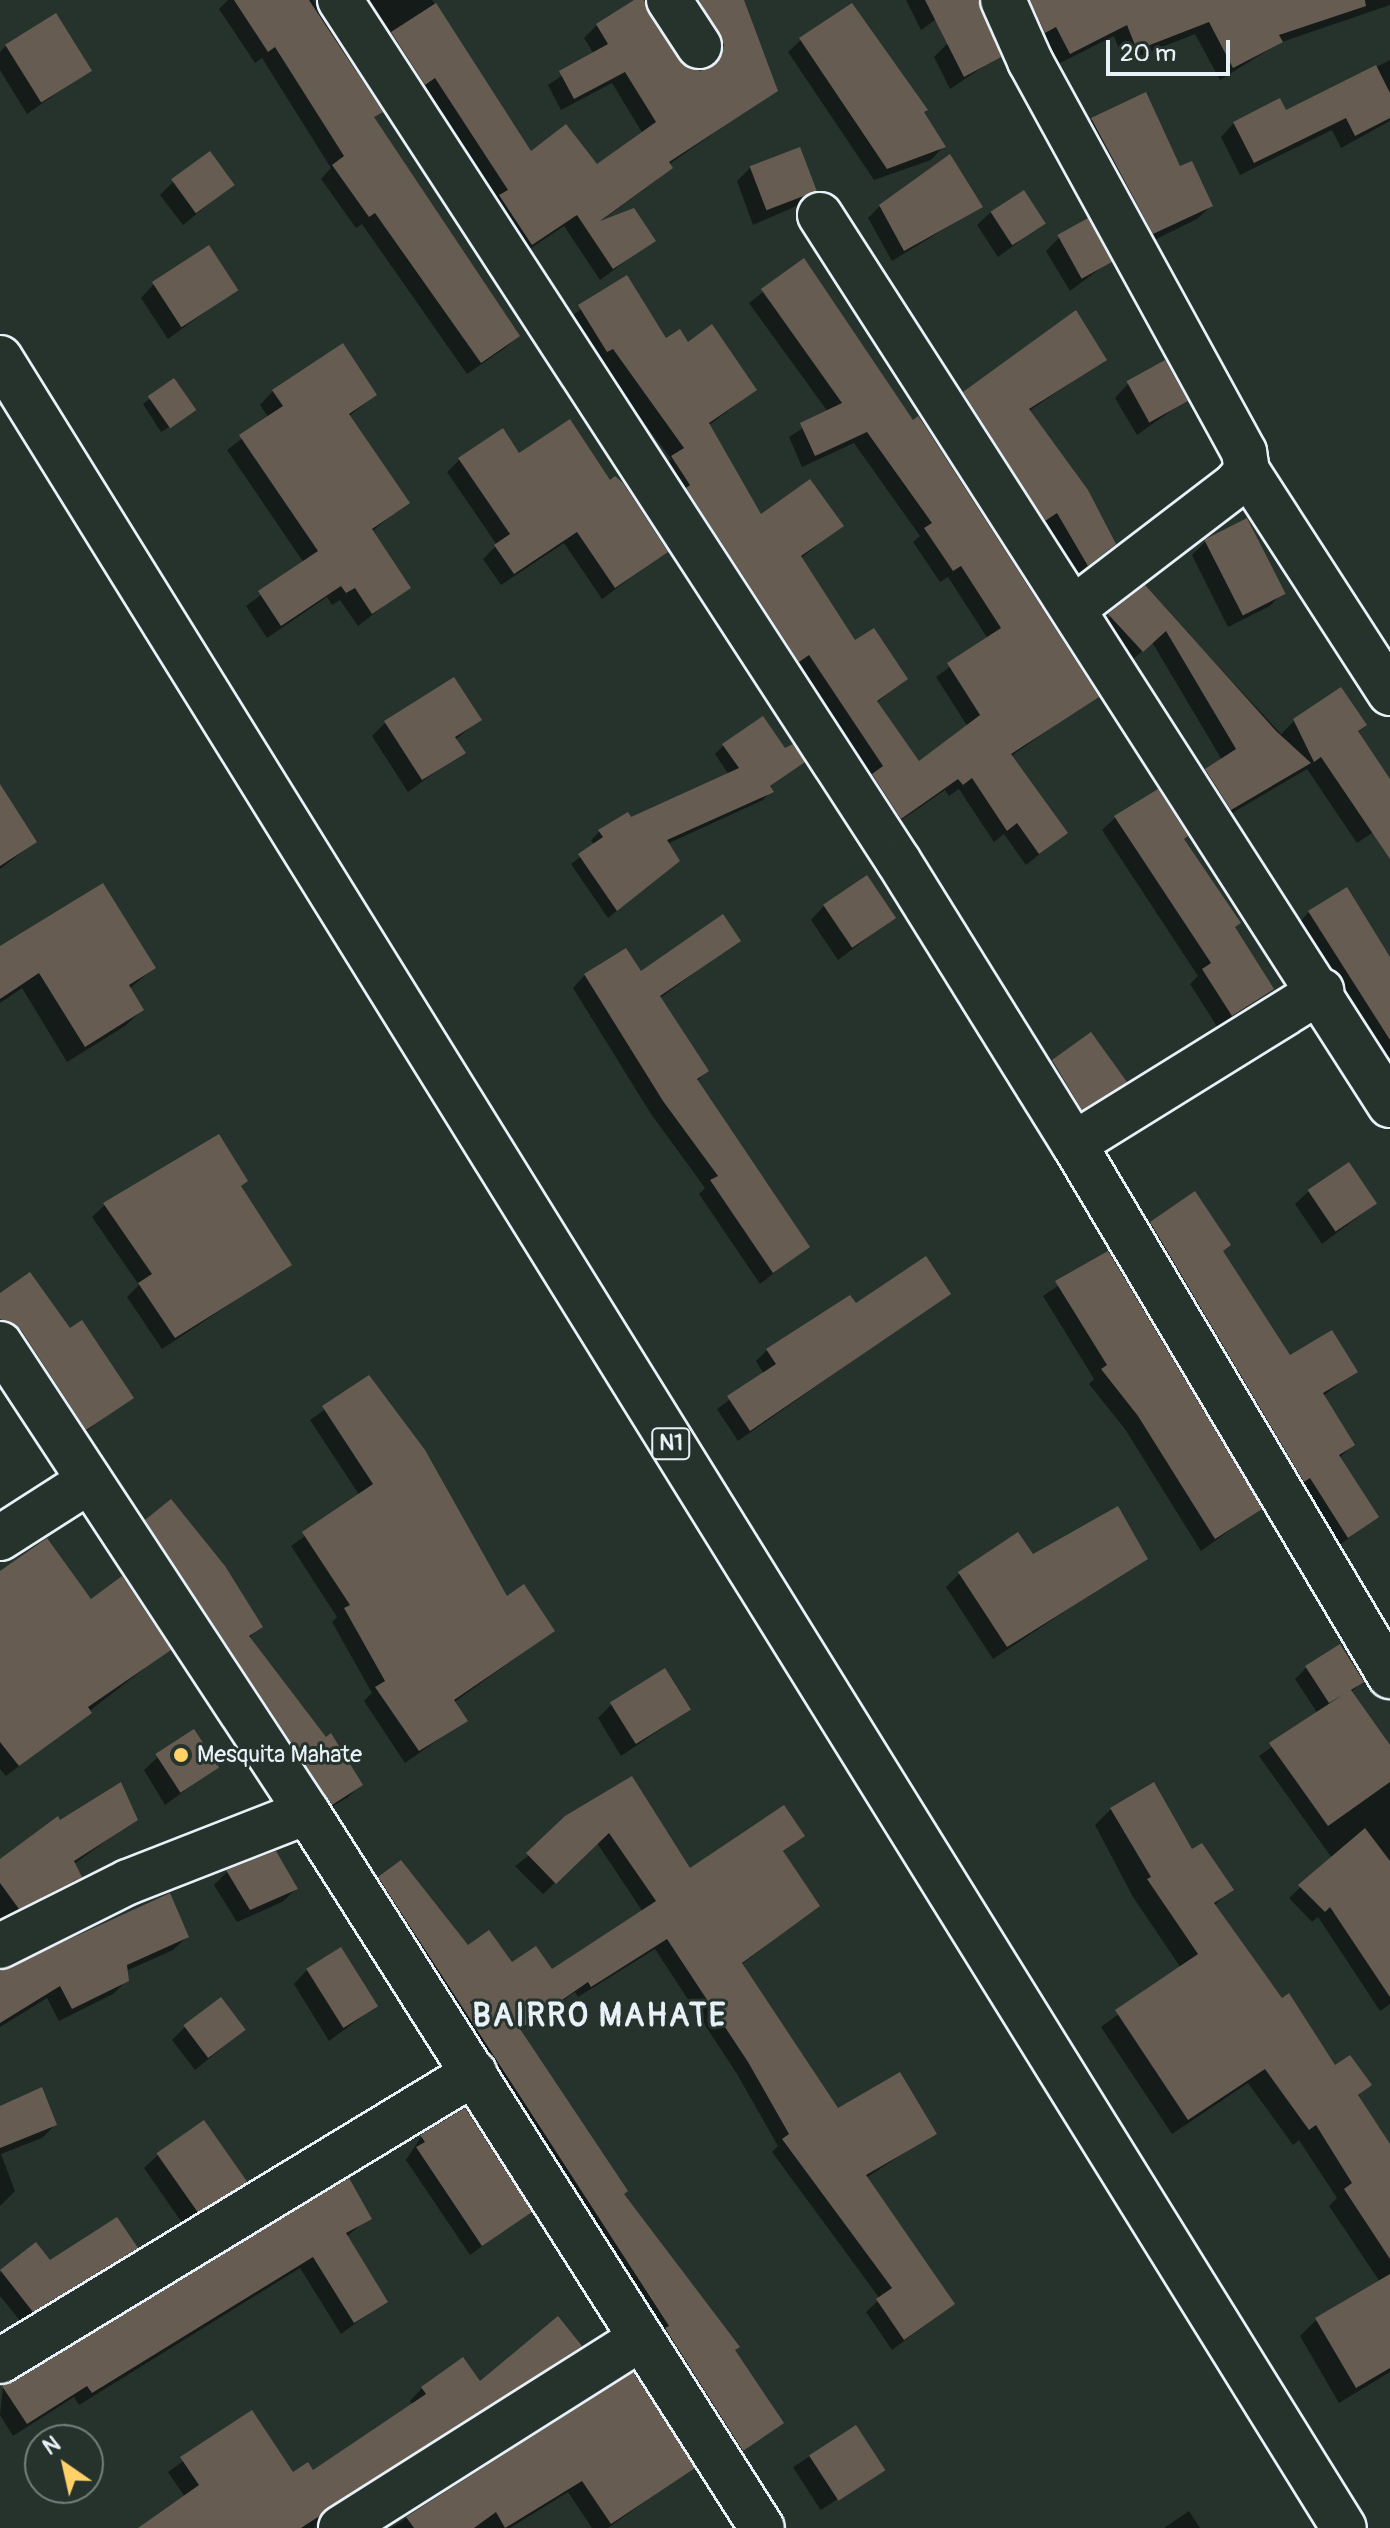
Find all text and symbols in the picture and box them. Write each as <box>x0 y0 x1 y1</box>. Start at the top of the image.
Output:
scale bar <box>1110 24 1234 74</box>
text: 20 m <box>1120 39 1176 68</box>
road number: N1 <box>651 1426 691 1462</box>
place label: Mesquita Mahate <box>197 1741 362 1769</box>
marker: Mesquita Mahate <box>172 1746 190 1764</box>
district label: BAIRRO MAHATE <box>473 1997 727 2035</box>
north arrow <box>24 2424 104 2504</box>
text: N <box>38 2430 66 2462</box>

